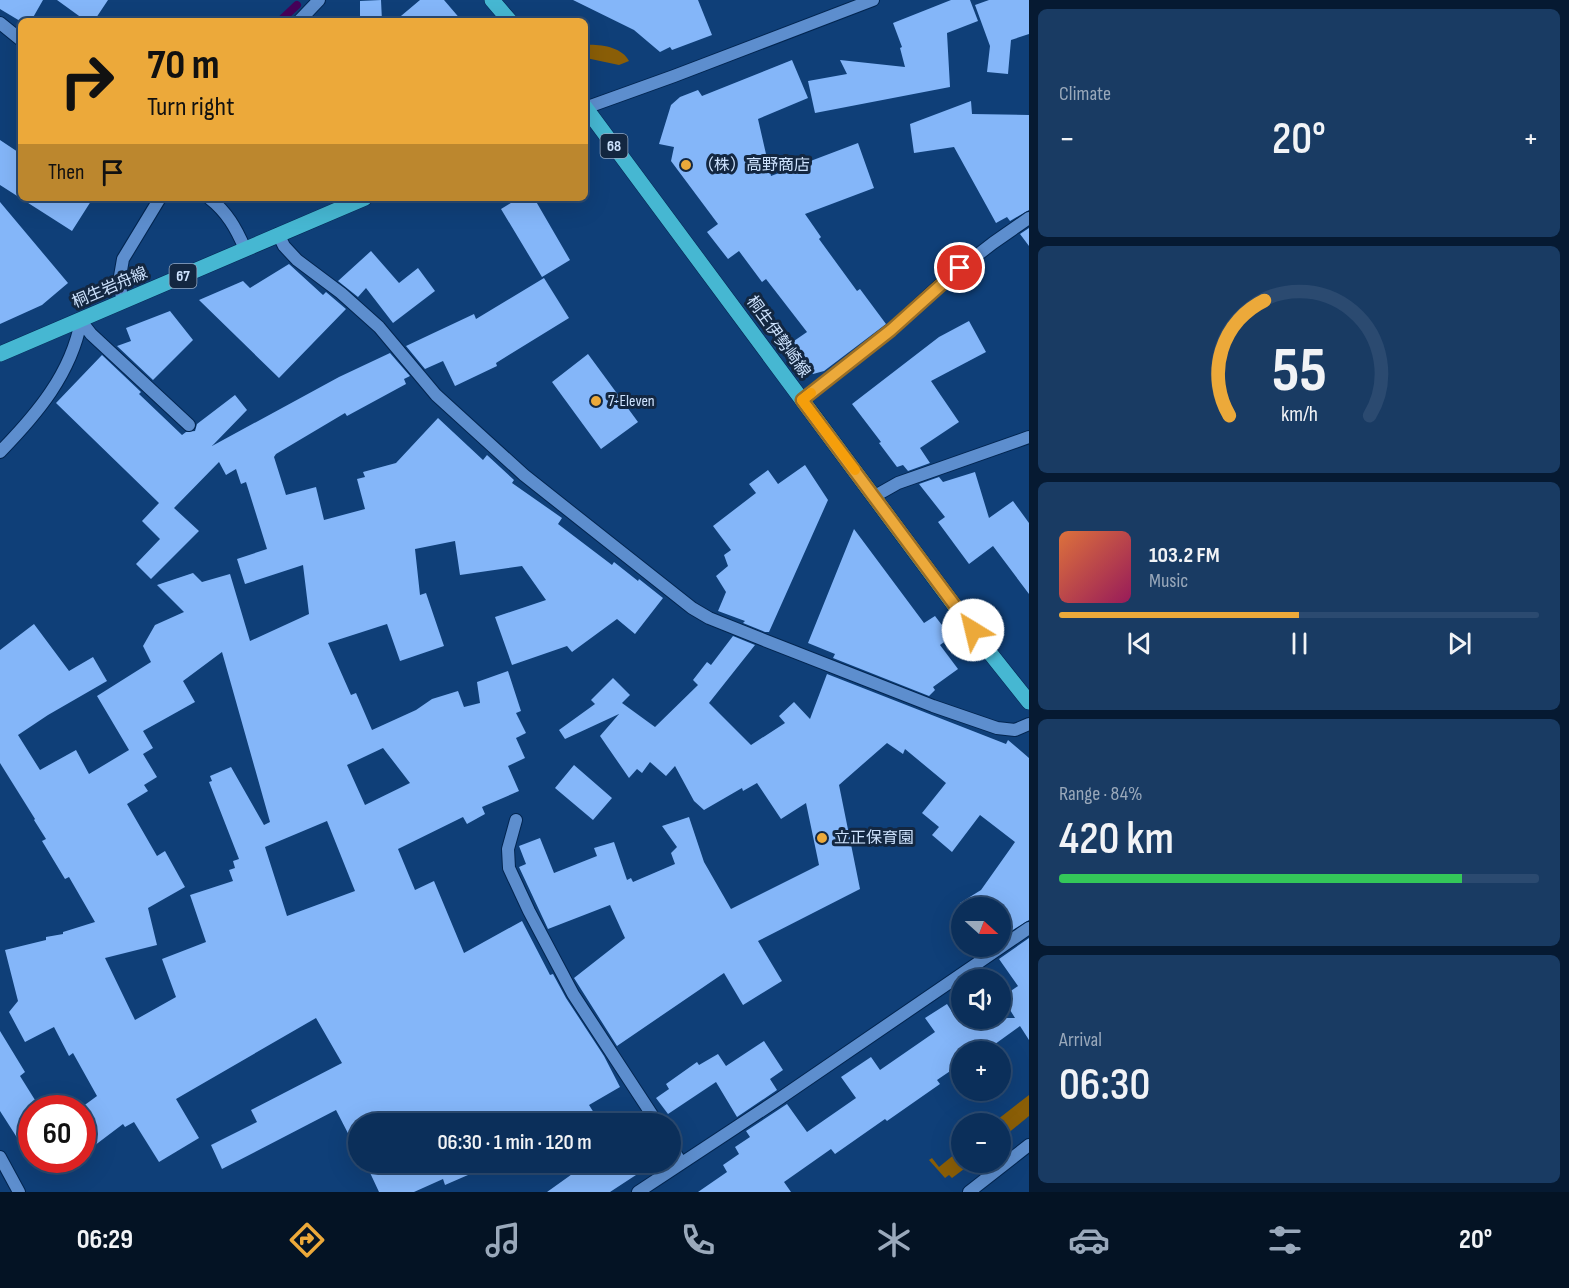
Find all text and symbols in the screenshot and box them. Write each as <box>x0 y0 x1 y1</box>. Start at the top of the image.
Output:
text: 70 m <box>147 40 220 91</box>
icon: right <box>48 42 126 120</box>
text: Climate <box>1059 82 1111 106</box>
text: Turn right <box>147 91 234 123</box>
text: 20° <box>1272 112 1326 167</box>
text: − <box>1059 119 1075 159</box>
text: + <box>1523 119 1539 159</box>
road number: 68 <box>600 134 628 158</box>
icon: arrive <box>96 156 129 189</box>
place label: （株）高野商店 <box>698 156 810 175</box>
marker: （株）高野商店 <box>679 158 693 172</box>
text: Then <box>48 159 84 186</box>
pin <box>934 242 985 293</box>
icon: arrive <box>943 251 976 284</box>
street label: 桐生岩舟線 <box>69 264 151 312</box>
road number: 67 <box>170 264 196 288</box>
street label: 桐生伊勢崎線 <box>742 293 814 381</box>
text: 55 <box>1272 335 1326 410</box>
place label: 7-Eleven <box>608 392 655 411</box>
marker: 7-Eleven <box>589 394 603 408</box>
text: km/h <box>1280 403 1318 428</box>
text: 103.2 FM <box>1149 542 1220 569</box>
text: Music <box>1149 569 1188 593</box>
position arrow <box>941 598 1005 662</box>
icon: previous <box>1123 627 1156 660</box>
icon: pause <box>1283 627 1316 660</box>
icon: next <box>1443 627 1476 660</box>
text: Range · 84% <box>1059 782 1143 806</box>
text: 420 km <box>1059 812 1174 867</box>
place label: 立正保育園 <box>834 829 914 848</box>
marker: 立正保育園 <box>815 831 829 845</box>
north arrow <box>951 897 1011 957</box>
map controls <box>951 897 1011 1173</box>
button: sound <box>951 969 1011 1029</box>
text: Arrival <box>1059 1028 1102 1052</box>
button: + <box>951 1041 1011 1101</box>
text: 06:30 <box>1059 1058 1150 1113</box>
speed limit sign: 60 <box>18 1095 96 1173</box>
button: − <box>951 1113 1011 1173</box>
text: 06:30 · 1 min · 120 m <box>437 1129 592 1156</box>
icon: directions <box>286 1219 328 1261</box>
icon: music <box>482 1219 524 1261</box>
icon: phone <box>677 1219 719 1261</box>
icon: climate <box>873 1219 915 1261</box>
icon: car <box>1068 1219 1110 1261</box>
icon: filters <box>1264 1219 1306 1261</box>
text: 06:29 <box>77 1224 133 1256</box>
text: 20° <box>1459 1224 1492 1256</box>

